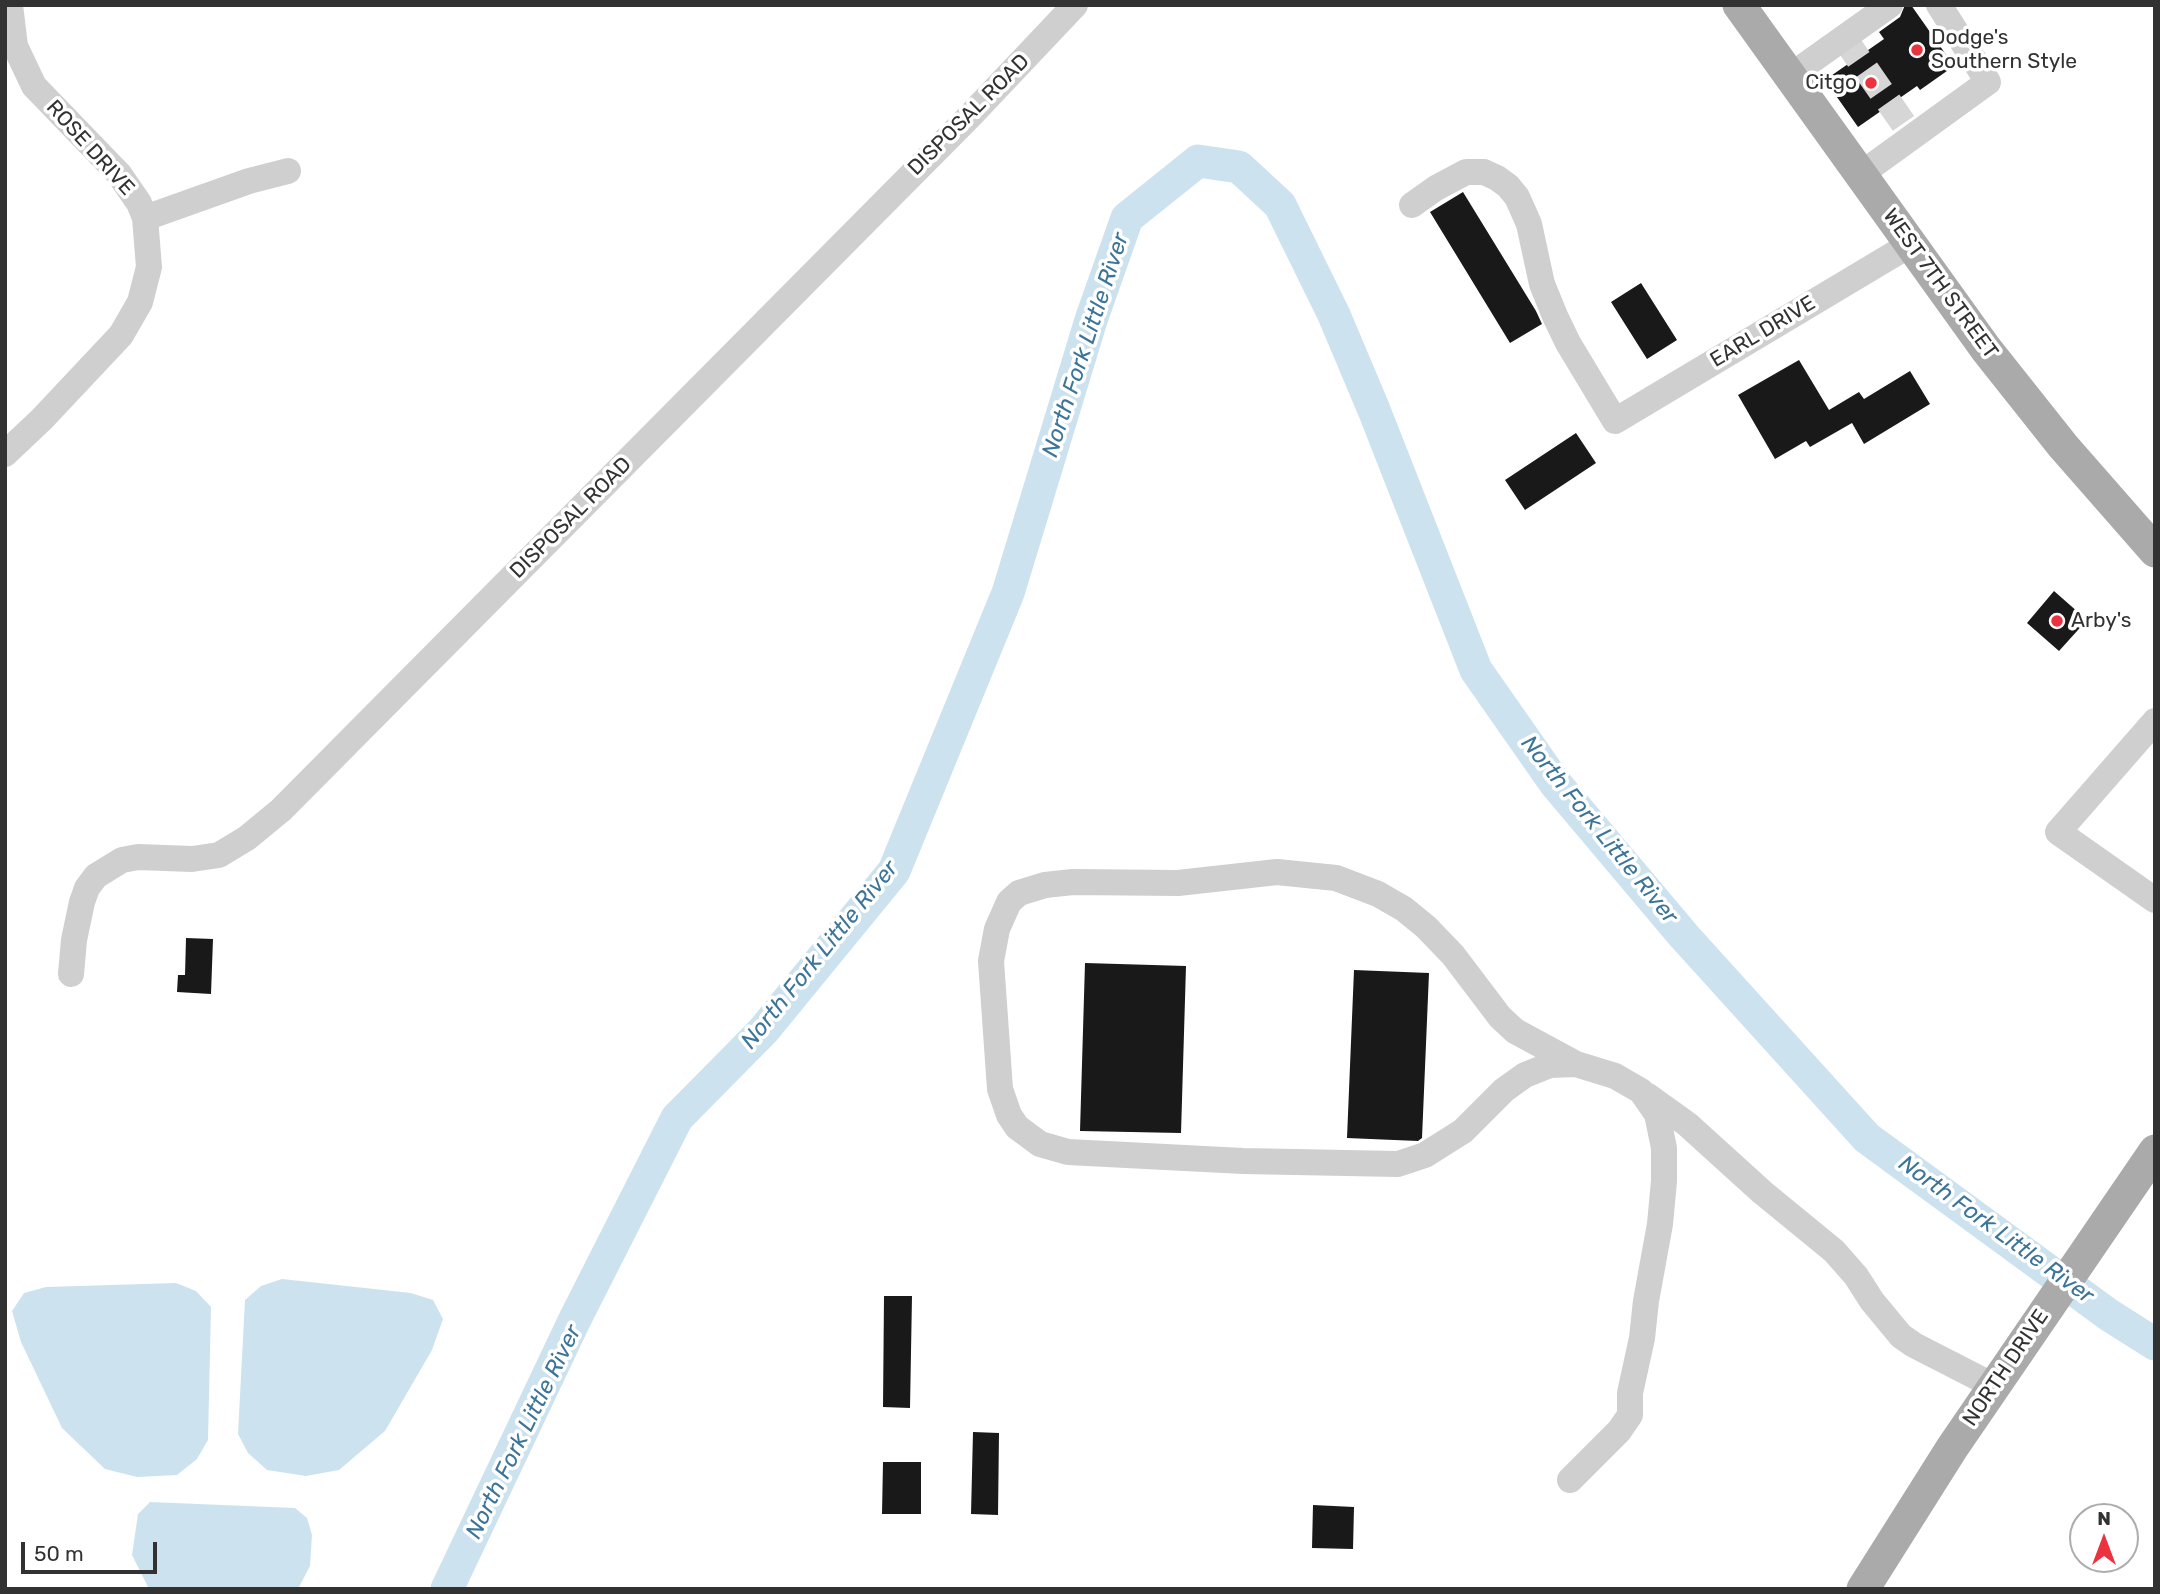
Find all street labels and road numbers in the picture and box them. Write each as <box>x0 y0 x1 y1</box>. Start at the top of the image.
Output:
street label: DISPOSAL ROAD <box>903 49 1035 181</box>
street label: ROSE DRIVE <box>41 95 139 201</box>
street label: WEST 7TH STREET <box>1877 204 2003 364</box>
street label: EARL DRIVE <box>1706 291 1820 373</box>
street label: DISPOSAL ROAD <box>505 452 637 584</box>
street label: NORTH DRIVE <box>1958 1305 2054 1431</box>

